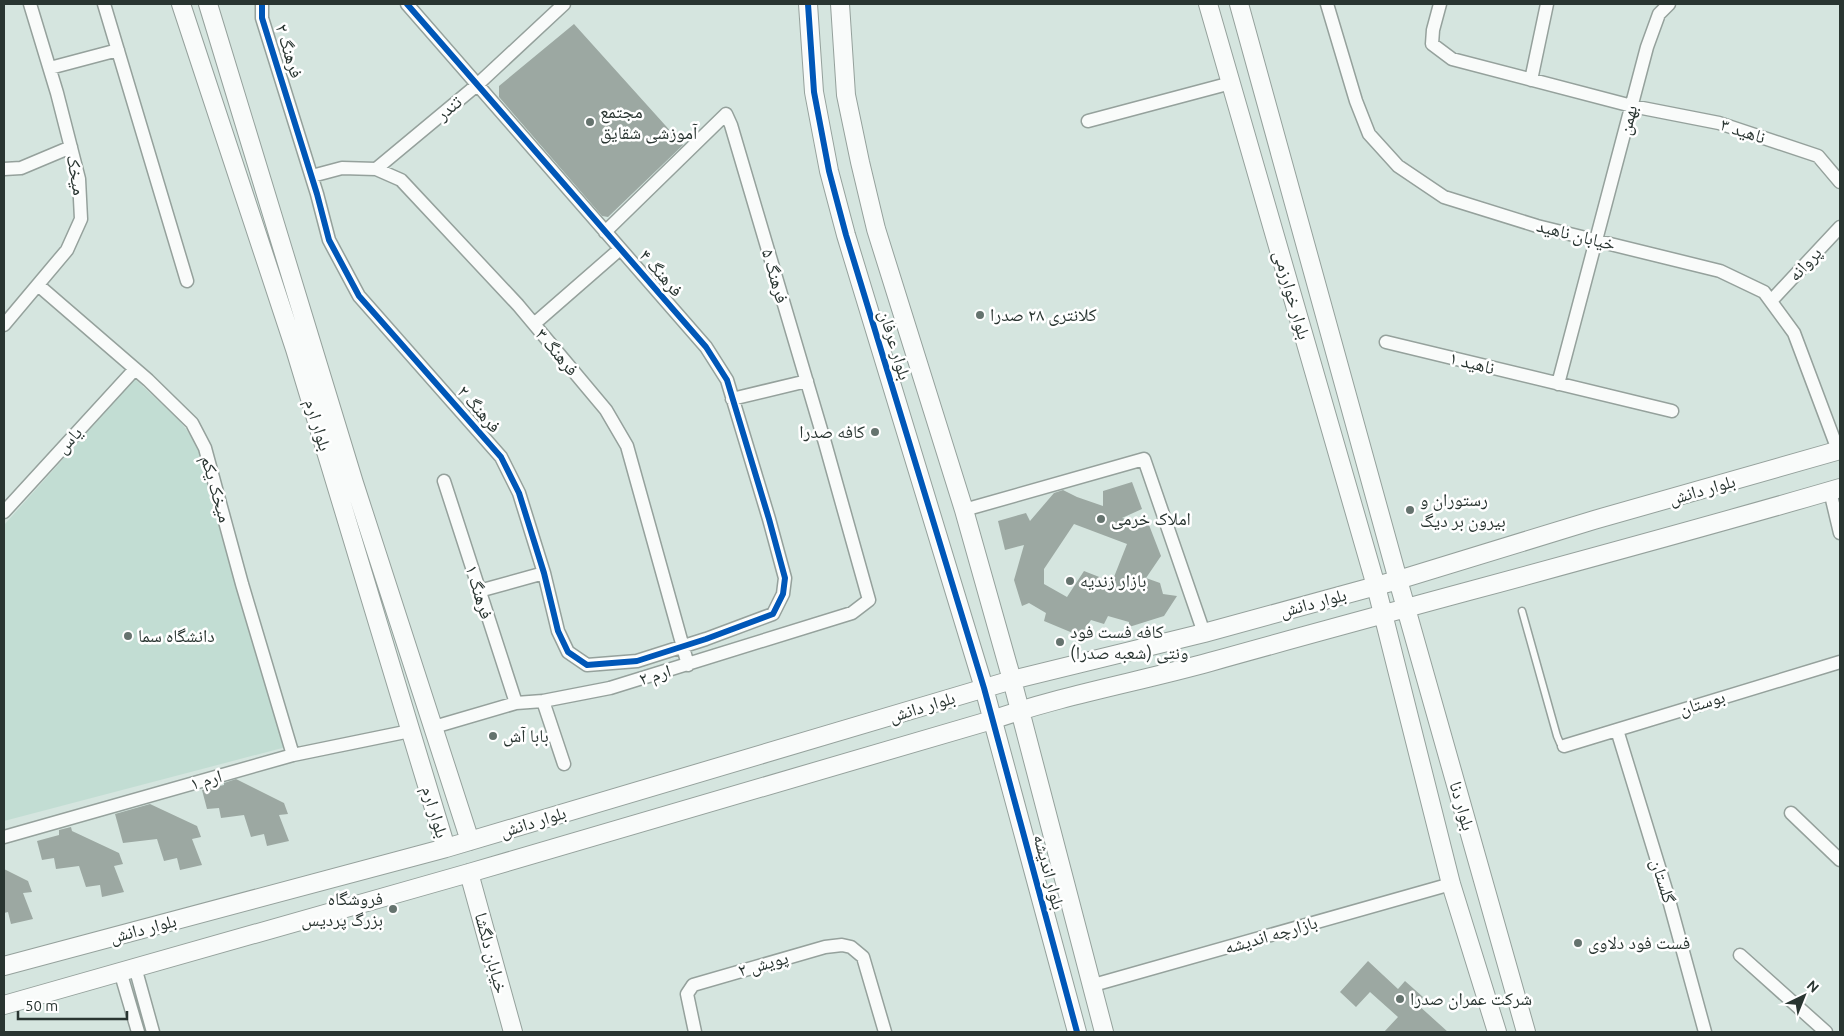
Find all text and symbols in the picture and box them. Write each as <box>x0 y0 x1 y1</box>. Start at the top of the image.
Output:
street label: فرهنگ ۲ <box>271 21 308 80</box>
street label: تندر <box>431 91 466 125</box>
place label: مجتمع آموزشی شقایق <box>600 101 698 144</box>
street label: بهمن <box>1614 103 1642 137</box>
street label: ناهید ۳ <box>1718 113 1768 148</box>
marker: مجتمع آموزشی شقایق <box>584 116 596 128</box>
street label: میخک <box>62 153 90 197</box>
street label: خیابان ناهید <box>1534 215 1618 255</box>
street label: پروانه <box>1784 242 1827 286</box>
street label: فرهنگ ۴ <box>635 245 687 300</box>
street label: فرهنگ ۵ <box>758 246 793 305</box>
street label: بلوار خوارزمی <box>1269 248 1315 342</box>
place label: کلانتری ۲۸ صدرا <box>990 304 1097 326</box>
street label: بلوار عرفان <box>874 307 916 383</box>
marker: کلانتری ۲۸ صدرا <box>974 309 986 321</box>
street label: فرهنگ ۳ <box>532 324 583 380</box>
street label: ناهید ۱ <box>1447 347 1497 379</box>
street label: فرهنگ ۲ <box>453 381 505 436</box>
street label: بلوار ارم <box>299 396 336 454</box>
place label: کافه صدرا <box>799 421 866 442</box>
street label: یاس <box>51 422 87 458</box>
marker: کافه صدرا <box>869 426 881 438</box>
street label: میخک یکم <box>195 453 236 525</box>
street label: بلوار دانش <box>1666 470 1738 510</box>
place label: رستوران و بیرون بر دیگ <box>1420 489 1506 532</box>
marker: رستوران و بیرون بر دیگ <box>1404 504 1416 516</box>
place label: املاک خرمی <box>1111 508 1191 530</box>
marker: املاک خرمی <box>1095 513 1107 525</box>
street label: فرهنگ ۱ <box>461 562 498 621</box>
place label: بازار زندیه <box>1080 570 1147 592</box>
marker: بازار زندیه <box>1064 575 1076 587</box>
street label: بلوار دانش <box>1277 584 1349 622</box>
place label: کافه فست فود ونتی (شعبه صدرا) <box>1070 621 1188 664</box>
place label: دانشگاه سما <box>138 625 215 645</box>
marker: دانشگاه سما <box>122 630 134 642</box>
marker: کافه فست فود ونتی (شعبه صدرا) <box>1054 636 1066 648</box>
street label: ارم ۲ <box>636 660 674 691</box>
street label: بوستان <box>1676 686 1728 720</box>
street label: بلوار دانش <box>886 687 958 727</box>
place label: بابا آش <box>503 725 549 747</box>
marker: بابا آش <box>487 730 499 742</box>
street label: ارم ۱ <box>187 765 225 796</box>
street label: بلوار دنا <box>1445 779 1479 833</box>
street label: بلوار ارم <box>416 783 453 841</box>
street label: بلوار دانش <box>497 802 569 842</box>
street label: بلوار اندیشه <box>1029 832 1070 912</box>
street label: گلستان <box>1646 856 1680 906</box>
place label: فروشگاه بزرگ پردیس <box>301 888 383 931</box>
marker: فروشگاه بزرگ پردیس <box>387 903 399 915</box>
street label: بلوار دانش <box>107 910 179 948</box>
street label: خیابان دلگشا <box>470 910 512 996</box>
street label: بازارچه اندیشه <box>1222 911 1320 958</box>
place label: فست فود دلاوی <box>1588 932 1690 954</box>
marker: فست فود دلاوی <box>1572 937 1584 949</box>
street label: پویش ۲ <box>735 946 791 982</box>
north arrow <box>1779 971 1829 1021</box>
text: N <box>1804 977 1822 996</box>
scale bar <box>18 988 126 1020</box>
place label: شرکت عمران صدرا <box>1410 988 1532 1010</box>
marker: شرکت عمران صدرا <box>1394 993 1406 1005</box>
text: 50 m <box>25 997 58 1014</box>

